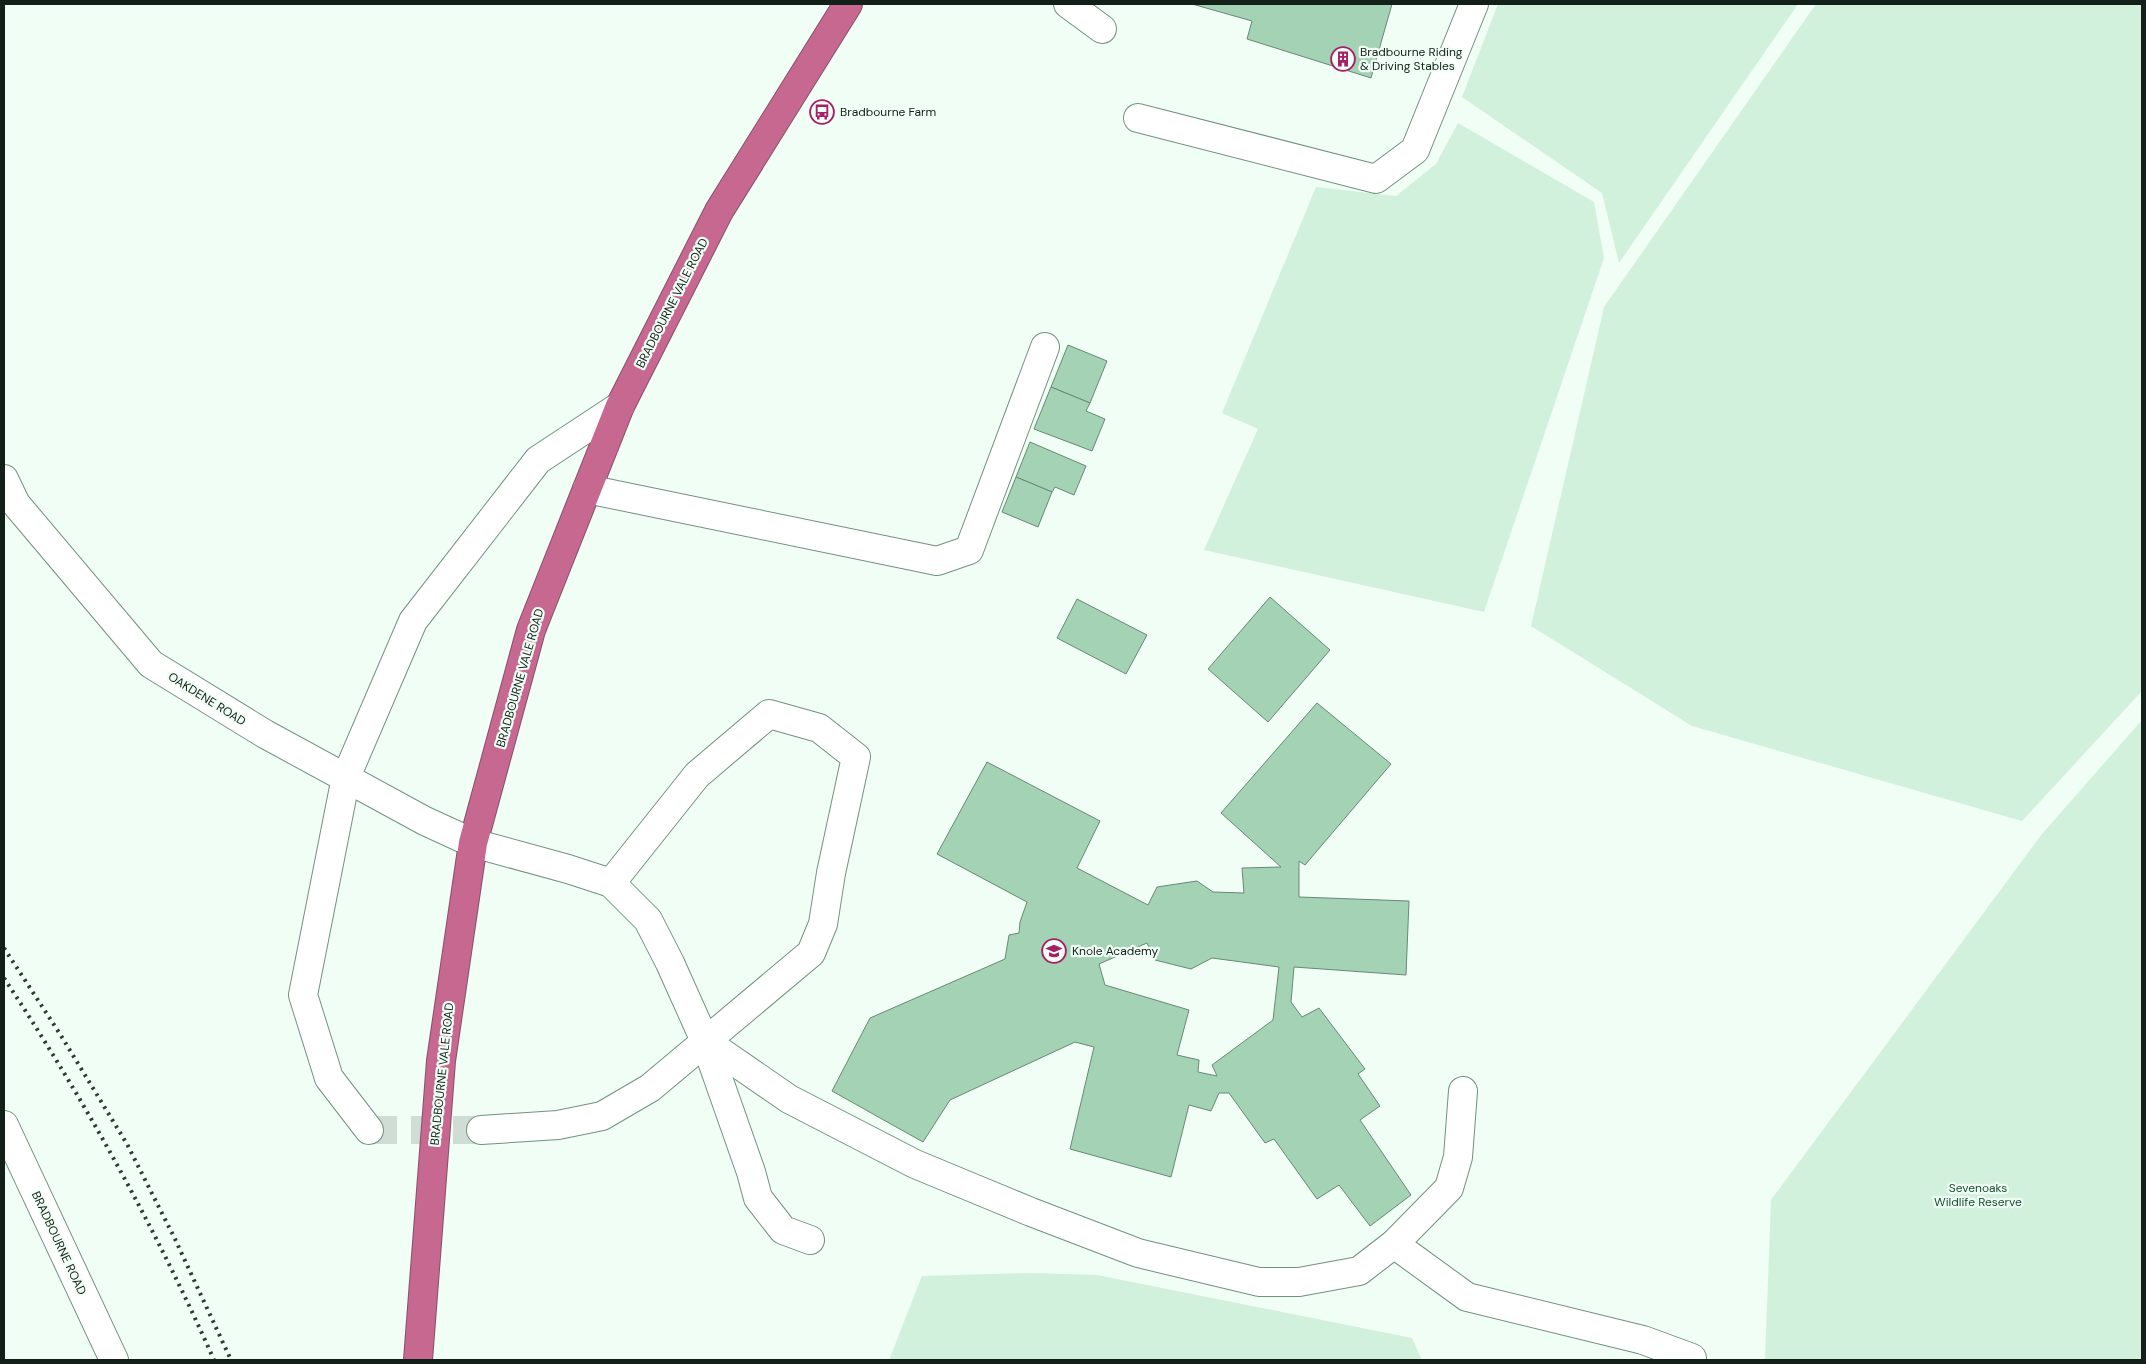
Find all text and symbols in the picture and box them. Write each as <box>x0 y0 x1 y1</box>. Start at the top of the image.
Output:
place label: Bradbourne Riding & Driving Stables <box>1360 44 1463 74</box>
building icon: Bradbourne Riding & Driving Stables <box>1330 46 1356 72</box>
bus stop icon: Bradbourne Farm <box>809 99 835 125</box>
place label: Bradbourne Farm <box>840 104 936 120</box>
street label: BRADBOURNE VALE ROAD <box>632 235 712 371</box>
street label: BRADBOURNE VALE ROAD <box>493 607 547 749</box>
street label: OAKDENE ROAD <box>165 669 249 729</box>
school or university icon: Knole Academy <box>1041 938 1067 964</box>
place label: Knole Academy <box>1072 943 1159 959</box>
street label: BRADBOURNE VALE ROAD <box>427 1002 457 1146</box>
park label: Sevenoaks Wildlife Reserve <box>1934 1180 2022 1210</box>
street label: BRADBOURNE ROAD <box>28 1189 90 1297</box>

